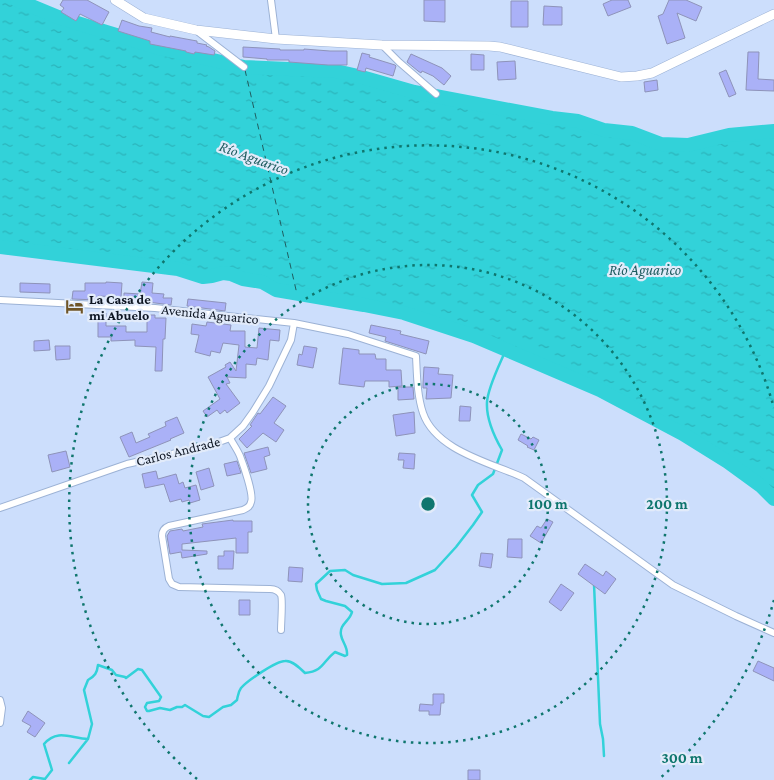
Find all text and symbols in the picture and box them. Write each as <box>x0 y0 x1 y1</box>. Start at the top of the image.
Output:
water label: Río Aguarico <box>217 138 291 179</box>
water label: Río Aguarico <box>609 262 681 279</box>
place label: La Casa de mi Abuelo <box>89 291 151 323</box>
hotel icon: La Casa de mi Abuelo <box>65 297 85 317</box>
street label: Avenida Aguarico <box>161 301 259 327</box>
street label: Carlos Andrade <box>134 433 222 469</box>
centre of rings <box>419 495 437 513</box>
text: 100 m <box>528 496 568 512</box>
text: 200 m <box>646 496 688 512</box>
text: 300 m <box>661 750 703 766</box>

